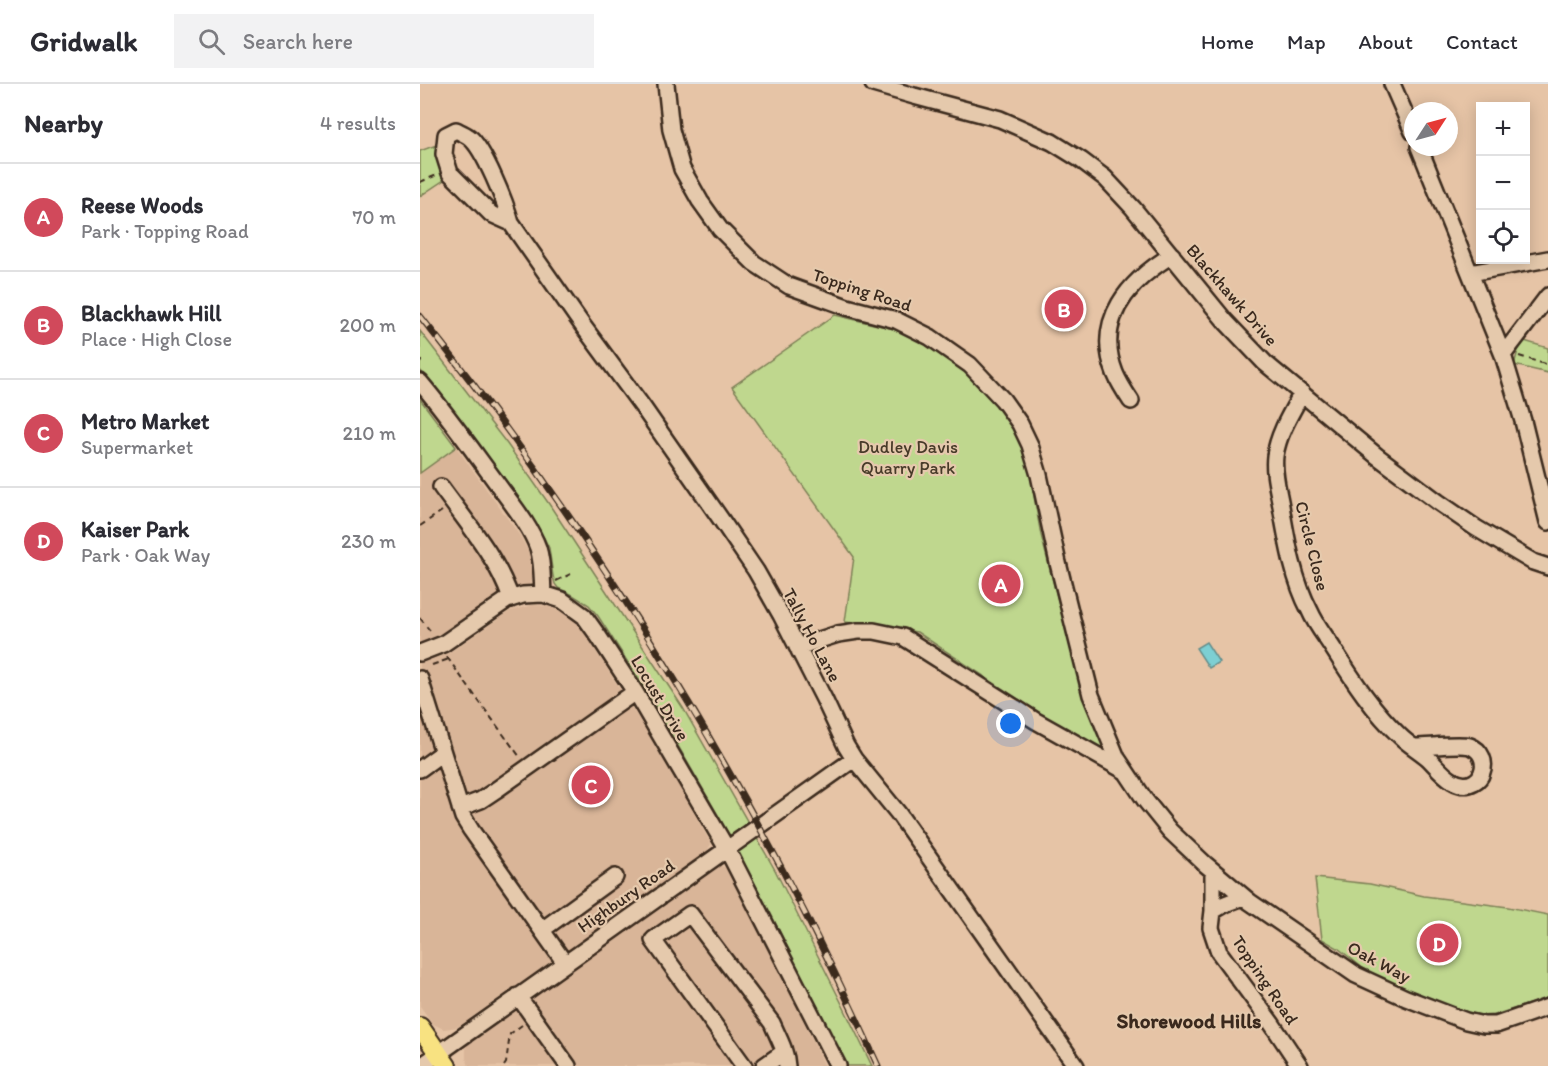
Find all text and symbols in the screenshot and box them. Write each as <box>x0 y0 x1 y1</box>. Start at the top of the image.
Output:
search box <box>174 14 594 68</box>
text: Gridwalk <box>30 24 138 58</box>
icon: search <box>195 25 228 58</box>
text: Search here <box>243 28 353 55</box>
text: Home <box>1201 29 1254 54</box>
text: Map <box>1287 29 1326 54</box>
text: About <box>1359 29 1413 54</box>
text: Contact <box>1446 29 1518 54</box>
north arrow <box>1404 102 1458 156</box>
map controls <box>1476 102 1530 264</box>
button: + <box>1476 102 1530 156</box>
text: Nearby <box>24 107 103 139</box>
text: 4 results <box>320 111 396 135</box>
button: − <box>1476 156 1530 210</box>
text: Reese Woods <box>81 192 203 219</box>
text: A <box>37 205 50 229</box>
text: 70 m <box>352 205 396 229</box>
button: locate <box>1476 210 1530 264</box>
text: Park · Topping Road <box>81 219 249 243</box>
street label: Blackhawk Drive <box>1182 239 1282 351</box>
street label: Topping Road <box>810 264 915 316</box>
pin: B <box>1044 286 1084 332</box>
text: Blackhawk Hill <box>81 300 222 327</box>
text: B <box>37 313 50 337</box>
text: 200 m <box>340 313 396 337</box>
text: Place · High Close <box>81 327 232 351</box>
text: Metro Market <box>81 408 209 435</box>
text: C <box>37 421 50 445</box>
text: 210 m <box>343 421 396 445</box>
text: Supermarket <box>81 435 193 459</box>
park label: Dudley Davis Quarry Park <box>858 436 958 479</box>
street label: Circle Close <box>1290 499 1334 593</box>
text: Kaiser Park <box>81 516 189 543</box>
text: D <box>37 529 50 553</box>
text: 230 m <box>341 529 396 553</box>
text: Park · Oak Way <box>81 543 210 567</box>
pin: A <box>982 562 1020 606</box>
street label: Tally Ho Lane <box>778 584 846 686</box>
street label: Locust Drive <box>626 651 694 745</box>
your location <box>996 709 1025 738</box>
pin: C <box>572 762 610 808</box>
street label: Highbury Road <box>573 854 679 938</box>
pin: D <box>1420 920 1458 966</box>
street label: Topping Road <box>1227 931 1303 1029</box>
street label: Oak Way <box>1344 936 1415 988</box>
district label: Shorewood Hills <box>1117 1008 1261 1033</box>

